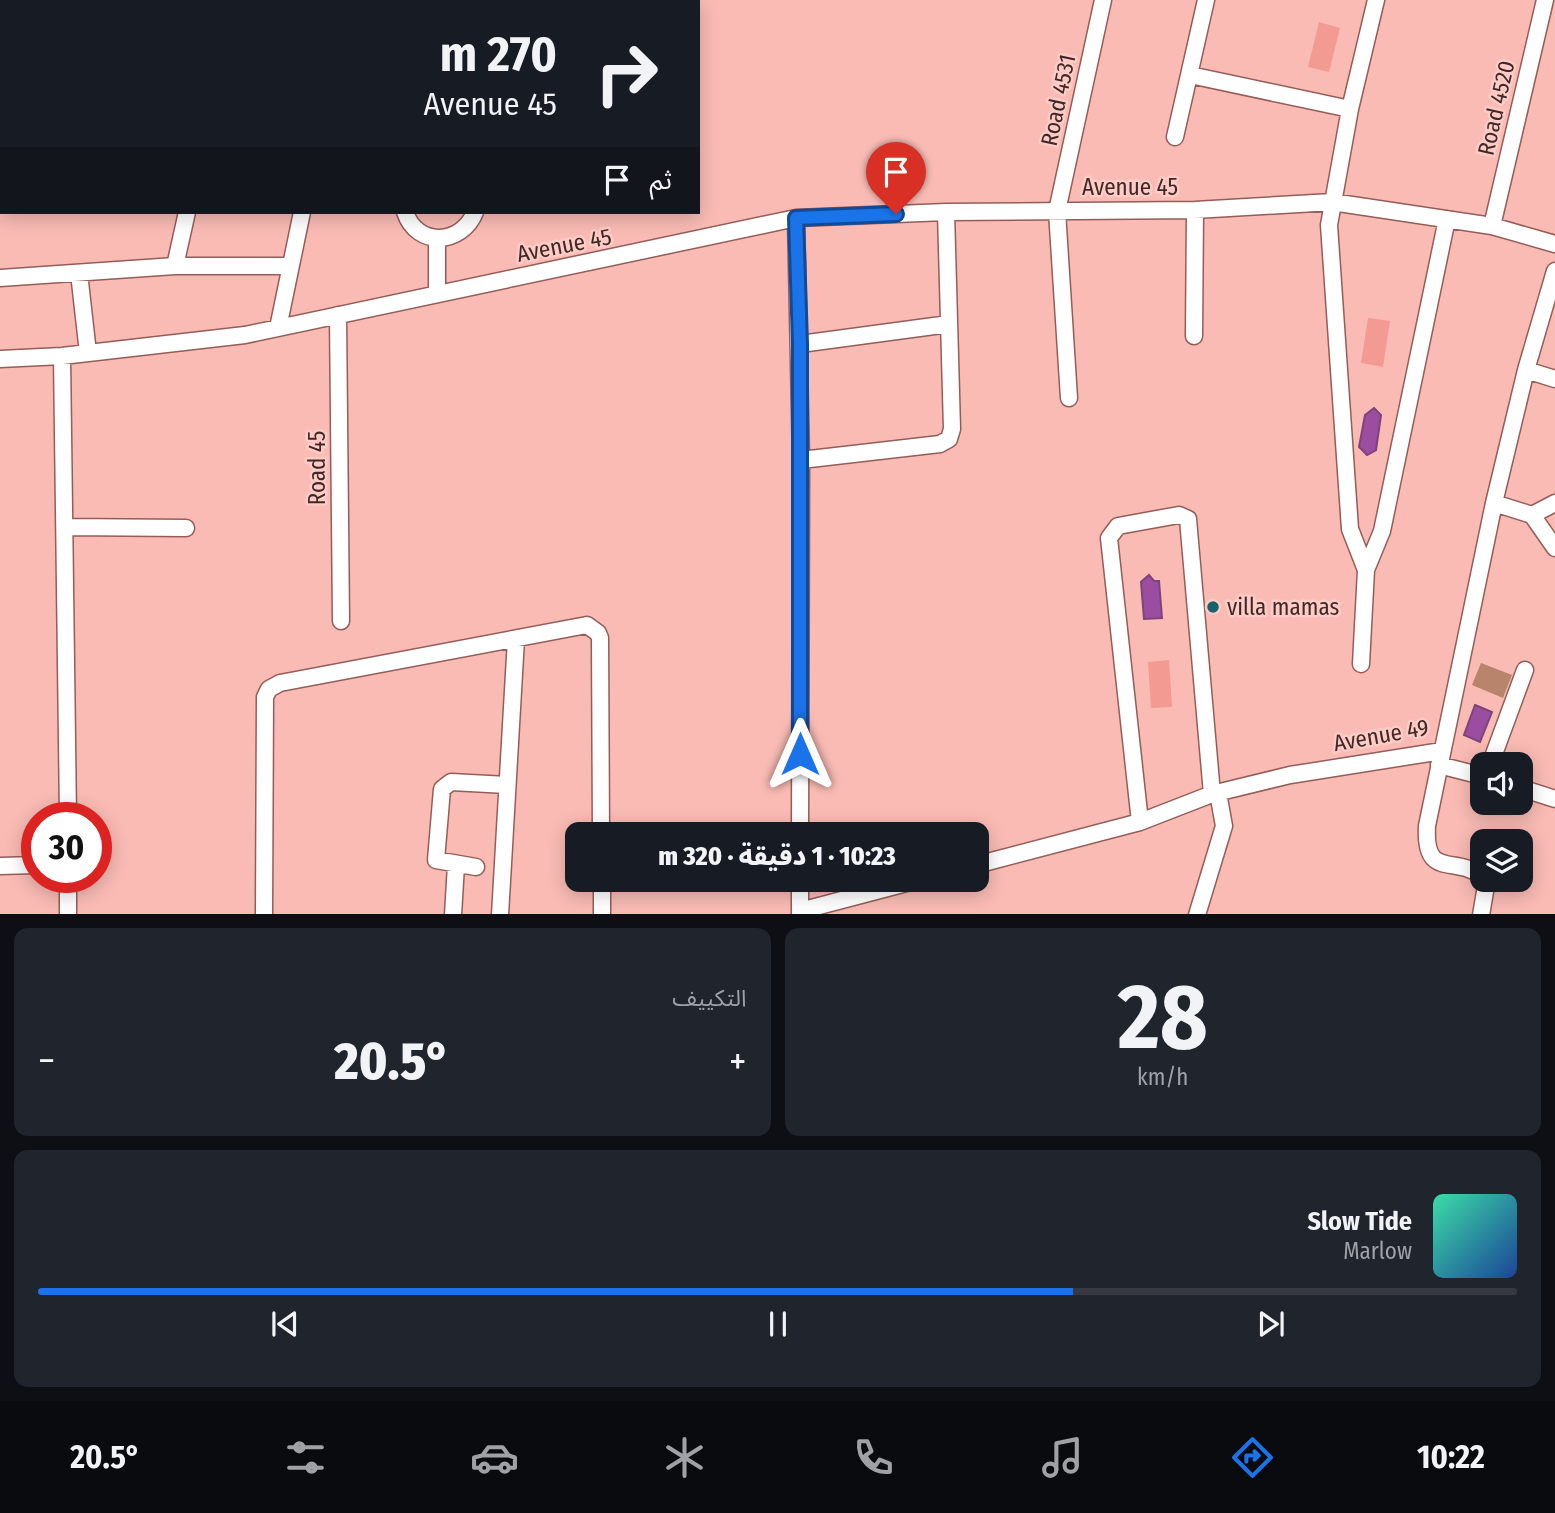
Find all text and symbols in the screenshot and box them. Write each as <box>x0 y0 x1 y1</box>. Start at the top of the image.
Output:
text: 270 m <box>440 25 557 84</box>
icon: right <box>581 28 672 119</box>
street label: Road 4531 <box>1035 52 1081 148</box>
street label: Road 4520 <box>1472 58 1520 158</box>
text: Avenue 45 <box>423 85 557 123</box>
pin <box>866 142 926 214</box>
icon: arrive <box>877 153 915 191</box>
icon: arrive <box>598 161 636 199</box>
text: ثم <box>650 165 672 196</box>
street label: Avenue 45 <box>1082 173 1178 201</box>
street label: Avenue 45 <box>514 222 614 268</box>
street label: Road 45 <box>303 431 331 505</box>
place label: villa mamas <box>1227 593 1339 621</box>
marker: villa mamas <box>1205 599 1221 615</box>
street label: Avenue 49 <box>1331 713 1431 757</box>
position arrow <box>763 717 837 791</box>
map controls <box>1470 752 1533 892</box>
button: sound <box>1470 752 1533 815</box>
speed limit sign: 30 <box>21 802 112 893</box>
button: layers <box>1470 829 1533 892</box>
text: 10:23 · 1 دقيقة · 320 m <box>658 841 896 872</box>
text: 28 <box>1118 963 1208 1072</box>
text: التكييف <box>672 984 747 1012</box>
text: 20.5° <box>334 1030 450 1093</box>
text: − <box>38 1038 55 1084</box>
text: + <box>729 1038 746 1084</box>
text: km/h <box>1137 1063 1188 1091</box>
text: Slow Tide <box>1308 1206 1412 1237</box>
text: Marlow <box>1343 1237 1412 1265</box>
icon: previous <box>266 1305 304 1343</box>
icon: pause <box>759 1305 797 1343</box>
icon: next <box>1252 1305 1290 1343</box>
icon: filters <box>281 1433 330 1482</box>
icon: car <box>470 1433 519 1482</box>
icon: climate <box>660 1433 709 1482</box>
icon: phone <box>849 1433 898 1482</box>
icon: music <box>1038 1433 1087 1482</box>
icon: directions <box>1228 1433 1277 1482</box>
text: 20.5° <box>70 1438 141 1476</box>
text: 10:22 <box>1417 1438 1485 1476</box>

